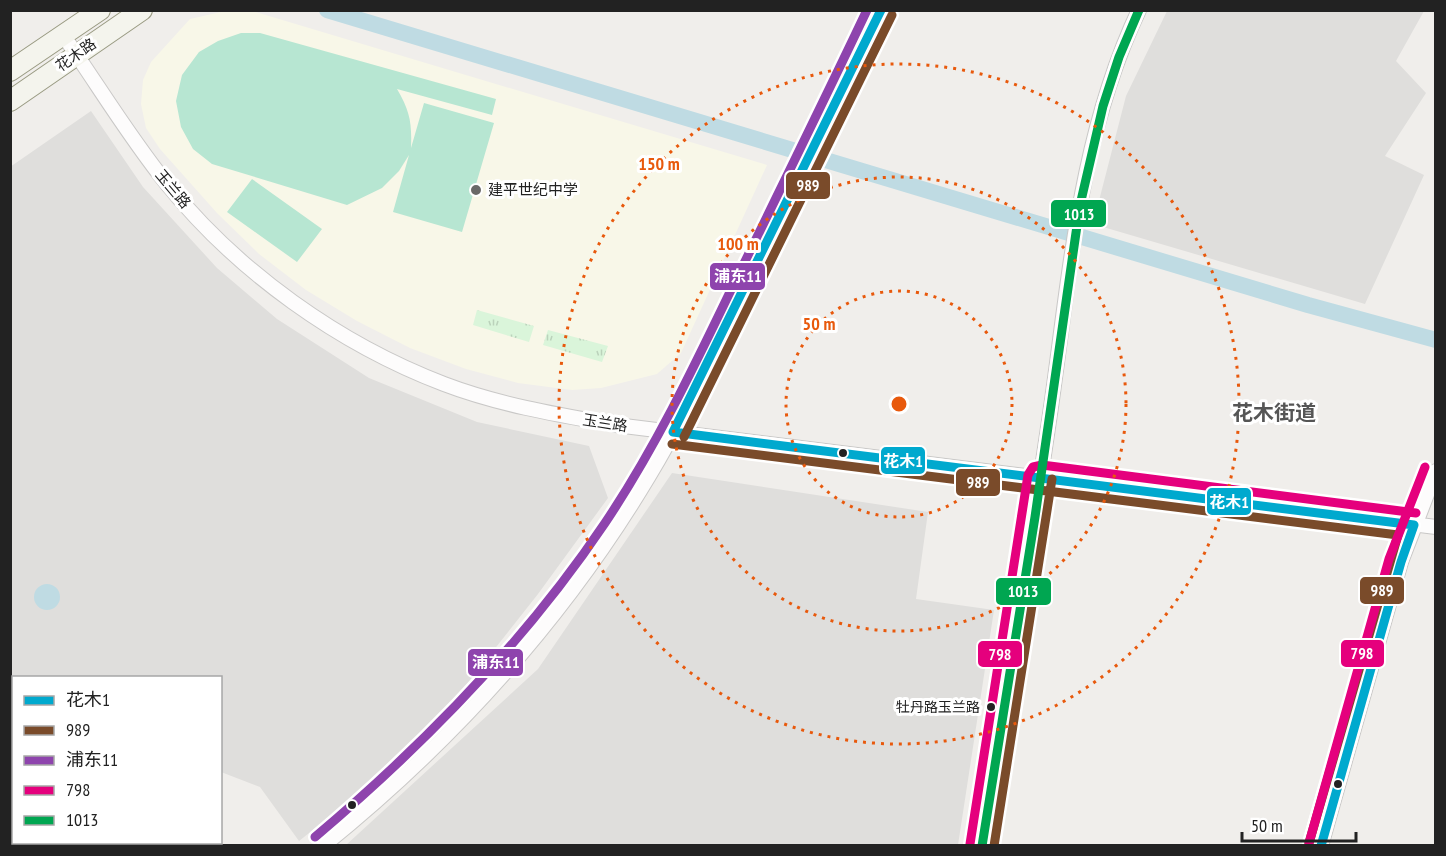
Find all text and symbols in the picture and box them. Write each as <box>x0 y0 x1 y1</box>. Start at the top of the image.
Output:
street label: 花木路 <box>52 34 100 75</box>
text: 150 m <box>638 152 680 175</box>
street label: 玉兰路 <box>152 165 195 212</box>
line badge: 989 <box>785 171 831 200</box>
text: 989 <box>797 175 819 195</box>
place label: 建平世纪中学 <box>488 180 578 199</box>
marker: 建平世纪中学 <box>469 183 483 197</box>
line badge: 1013 <box>1050 199 1107 228</box>
text: 1013 <box>1064 204 1094 224</box>
text: 100 m <box>717 232 759 255</box>
line badge: 浦东11 <box>709 262 766 291</box>
text: 浦东11 <box>714 266 762 286</box>
text: 50 m <box>803 312 835 335</box>
centre of rings <box>889 394 909 414</box>
district label: 花木街道 <box>1232 399 1316 426</box>
street label: 玉兰路 <box>581 410 629 435</box>
line badge: 花木1 <box>880 446 926 475</box>
unlabelled marker <box>837 447 849 459</box>
text: 花木1 <box>883 451 923 471</box>
line badge: 989 <box>955 468 1001 497</box>
text: 989 <box>967 472 989 492</box>
line badge: 花木1 <box>1206 487 1252 516</box>
text: 花木1 <box>1209 492 1249 512</box>
line badge: 989 <box>1359 576 1405 605</box>
line badge: 1013 <box>995 577 1052 606</box>
text: 989 <box>1371 580 1393 600</box>
text: 1013 <box>1008 581 1038 601</box>
line badge: 798 <box>1340 639 1385 668</box>
line badge: 798 <box>977 640 1023 668</box>
text: 798 <box>1351 643 1373 663</box>
text: 798 <box>989 644 1011 664</box>
line badge: 浦东11 <box>467 648 524 677</box>
text: 浦东11 <box>472 652 520 672</box>
legend <box>12 676 222 844</box>
text: 花木1 <box>66 688 110 711</box>
place label: 牡丹路玉兰路 <box>896 698 980 716</box>
marker: 牡丹路玉兰路 <box>985 701 997 713</box>
text: 989 <box>66 718 90 741</box>
text: 浦东11 <box>66 748 118 771</box>
text: 798 <box>66 778 90 801</box>
unlabelled marker <box>1332 778 1344 790</box>
unlabelled marker <box>346 799 358 811</box>
scale bar <box>1242 805 1356 843</box>
text: 1013 <box>66 808 98 831</box>
text: 50 m <box>1251 814 1283 837</box>

